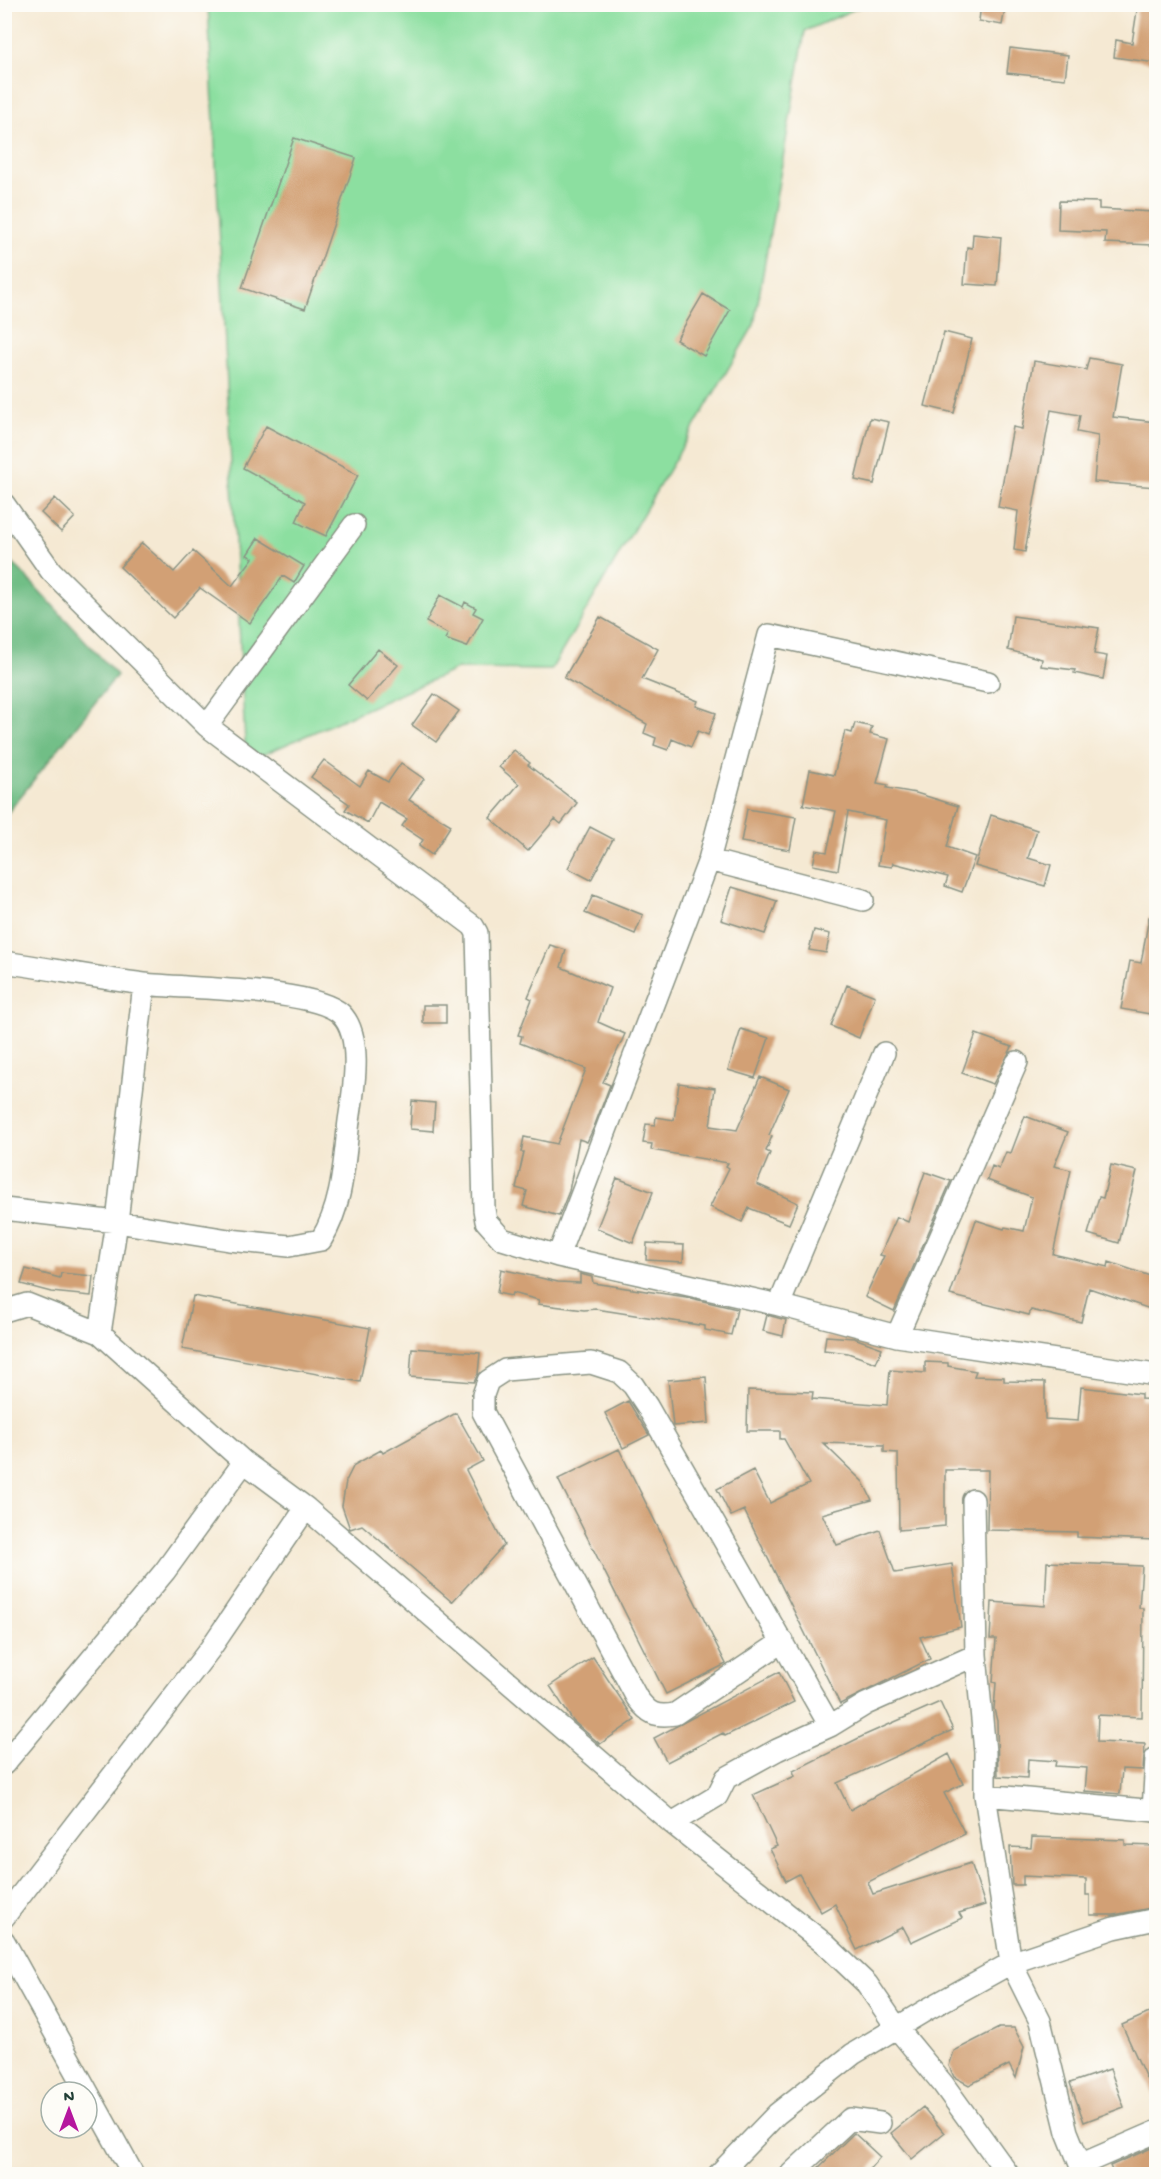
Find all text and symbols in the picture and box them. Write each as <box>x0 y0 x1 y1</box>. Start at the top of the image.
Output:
north arrow <box>39 2080 99 2140</box>
text: N <box>64 2089 75 2108</box>

